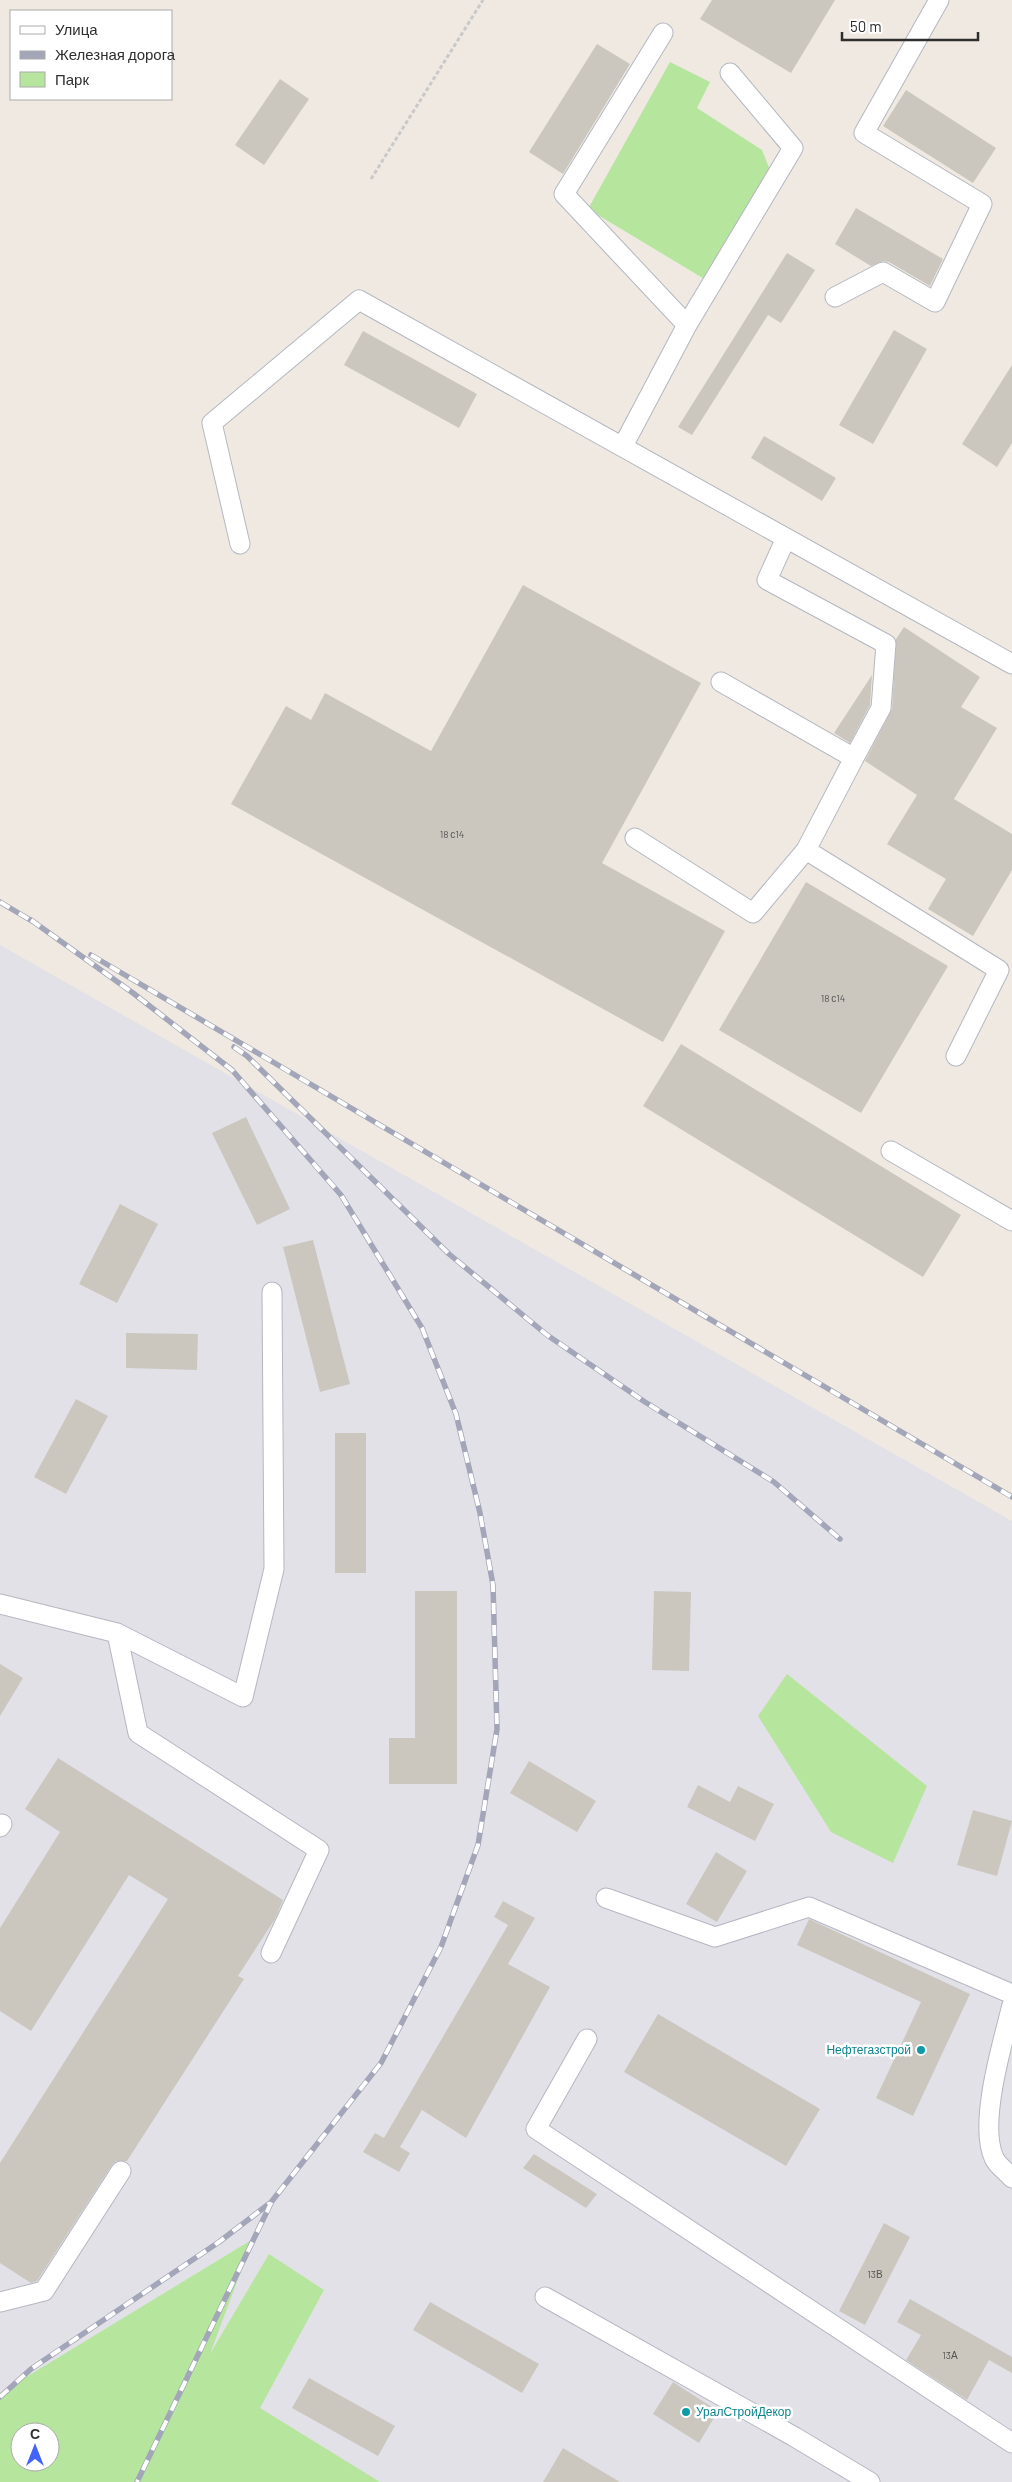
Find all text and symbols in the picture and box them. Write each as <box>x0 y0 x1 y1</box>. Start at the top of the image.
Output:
legend <box>10 10 172 100</box>
scale bar <box>842 10 978 42</box>
text: 50 m <box>850 17 882 35</box>
text: Улица <box>55 20 98 38</box>
text: Железная дорога <box>55 45 176 63</box>
text: Парк <box>55 70 89 88</box>
house number: 18 с14 <box>440 828 464 840</box>
house number: 18 с14 <box>821 992 845 1004</box>
place label: Нефтегазстрой <box>826 2042 911 2057</box>
marker: Нефтегазстрой <box>915 2044 927 2056</box>
house number: 13В <box>867 2268 883 2280</box>
house number: 13А <box>942 2349 958 2361</box>
place label: УралСтройДекор <box>696 2404 792 2419</box>
marker: УралСтройДекор <box>680 2406 692 2418</box>
north arrow <box>10 2422 60 2472</box>
text: С <box>30 2425 40 2442</box>

